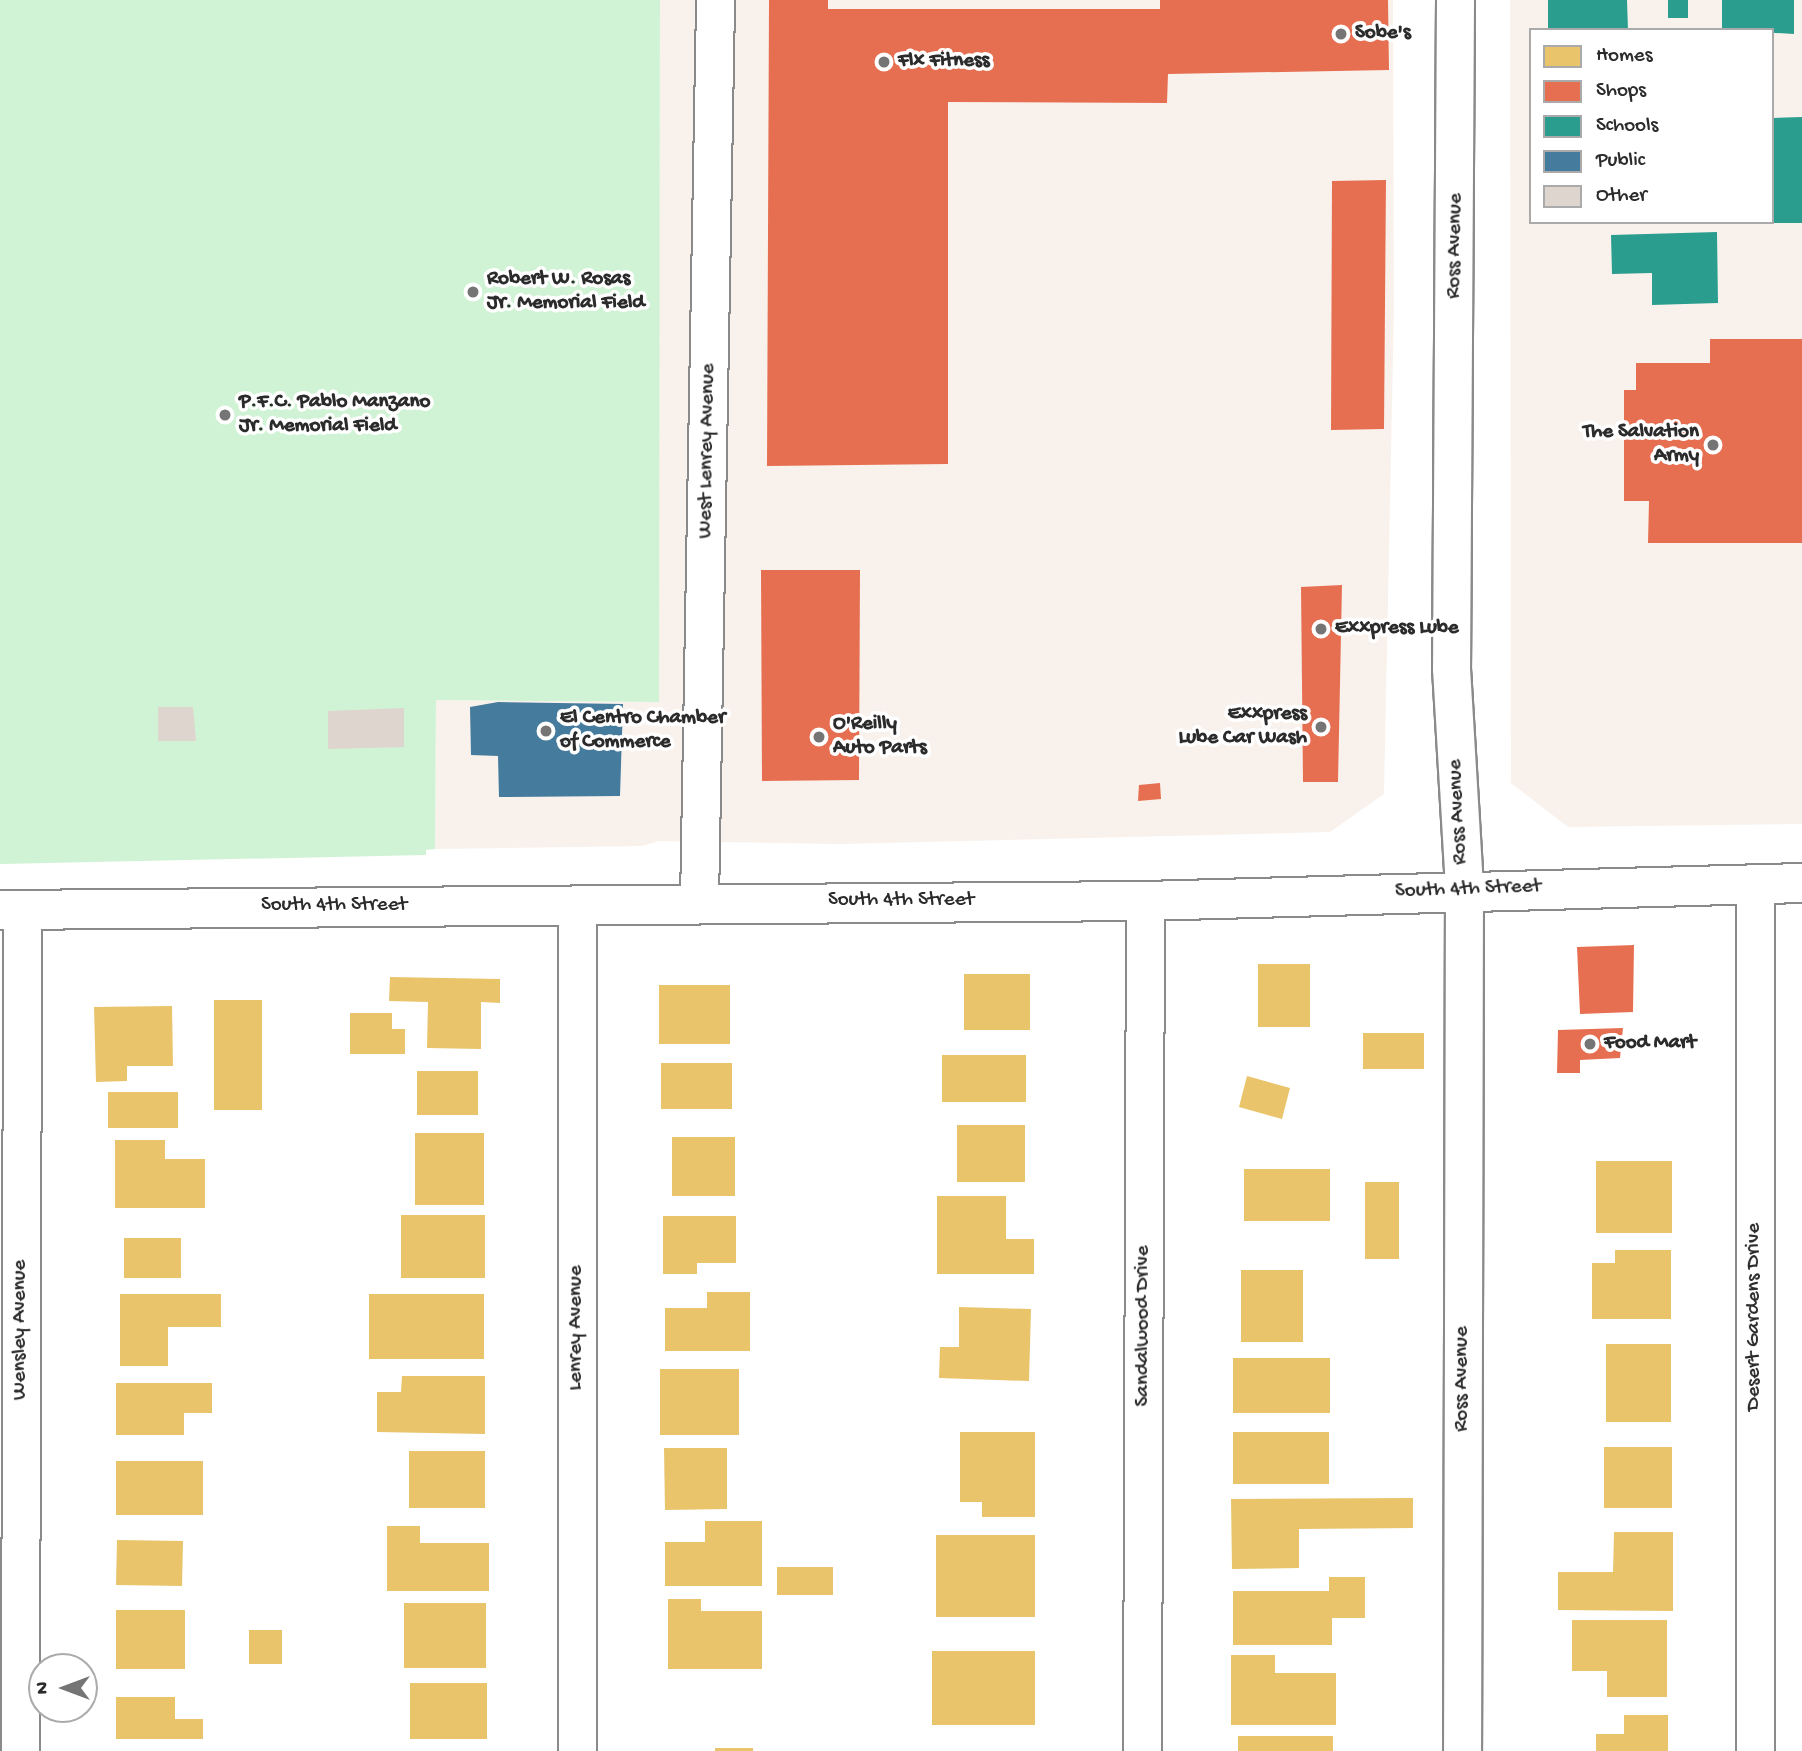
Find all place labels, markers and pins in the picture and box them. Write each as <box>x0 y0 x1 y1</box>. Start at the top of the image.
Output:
place label: Sobe's <box>1355 21 1411 47</box>
marker: Sobe's <box>1333 26 1349 42</box>
place label: Flx Fitness <box>898 49 990 75</box>
marker: Flx Fitness <box>876 54 892 70</box>
place label: Robert W. Rosas Jr. Memorial Field <box>487 267 645 317</box>
marker: Robert W. Rosas Jr. Memorial Field <box>465 284 481 300</box>
place label: P.F.C. Pablo Manzano Jr. Memorial Field <box>239 390 430 440</box>
marker: P.F.C. Pablo Manzano Jr. Memorial Field <box>217 407 233 423</box>
place label: The Salvation Army <box>1583 420 1699 470</box>
marker: The Salvation Army <box>1705 437 1721 453</box>
place label: Exxpress Lube <box>1335 616 1459 642</box>
marker: Exxpress Lube <box>1313 621 1329 637</box>
place label: Exxpress Lube Car Wash <box>1179 702 1307 752</box>
place label: El Centro Chamber of Commerce <box>560 706 725 756</box>
place label: O'Reilly Auto Parts <box>833 712 927 762</box>
marker: Exxpress Lube Car Wash <box>1313 719 1329 735</box>
marker: El Centro Chamber of Commerce <box>538 723 554 739</box>
marker: O'Reilly Auto Parts <box>811 729 827 745</box>
place label: Food Mart <box>1604 1031 1696 1057</box>
marker: Food Mart <box>1582 1036 1598 1052</box>

